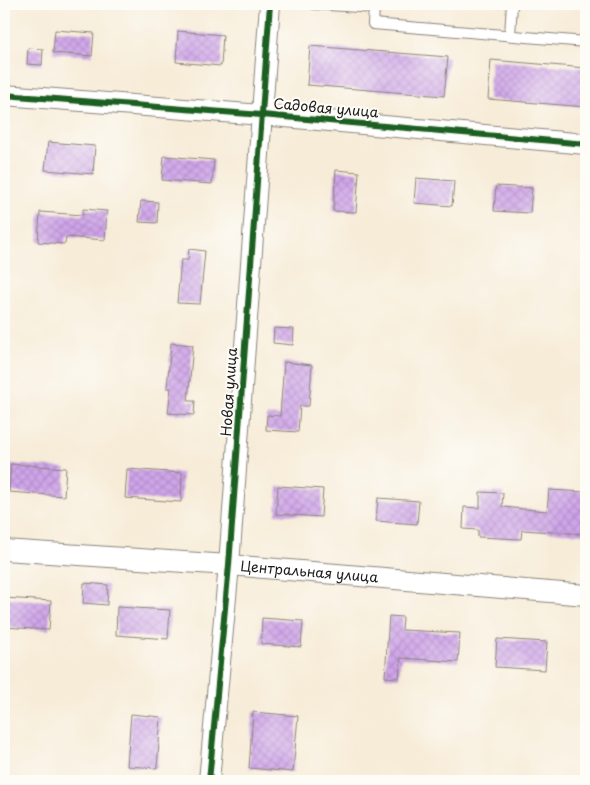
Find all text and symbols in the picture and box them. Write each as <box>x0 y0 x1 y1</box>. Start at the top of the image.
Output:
street label: Садовая улица <box>273 92 380 123</box>
street label: Новая улица <box>215 347 242 437</box>
street label: Центральная улица <box>239 555 379 588</box>

